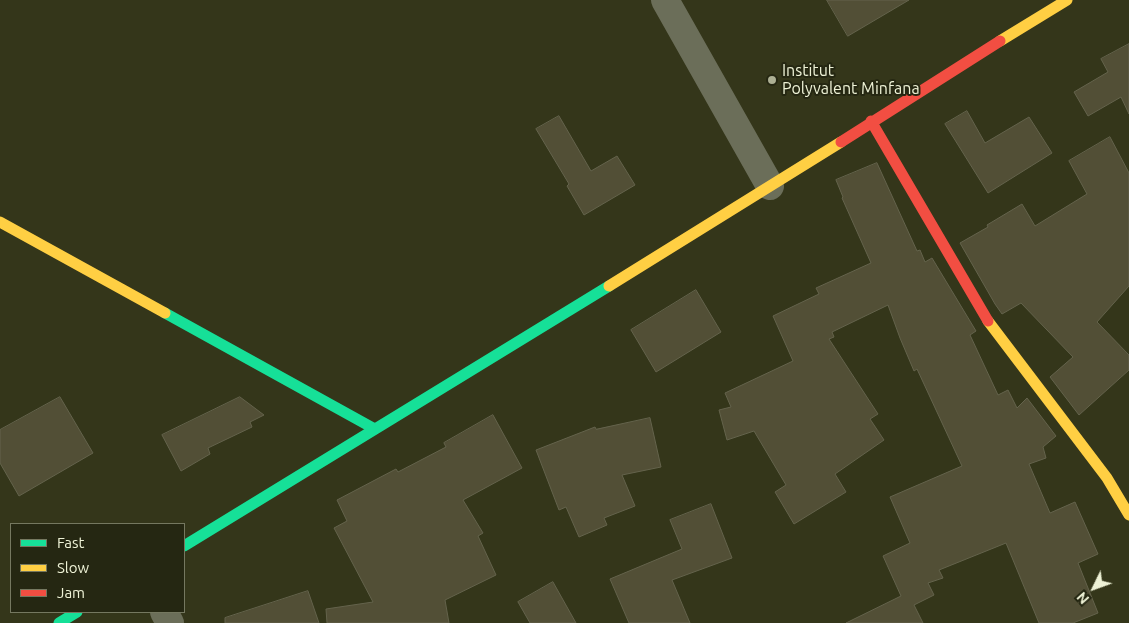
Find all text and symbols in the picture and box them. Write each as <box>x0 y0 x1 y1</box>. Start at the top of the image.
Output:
place label: Institut Polyvalent Minfana <box>782 61 920 99</box>
marker: Institut Polyvalent Minfana <box>766 74 778 86</box>
legend <box>10 523 185 613</box>
text: Fast <box>57 534 84 551</box>
text: Slow <box>57 559 89 576</box>
north arrow <box>1069 563 1119 613</box>
text: Jam <box>57 584 85 601</box>
text: N <box>1073 589 1092 607</box>

